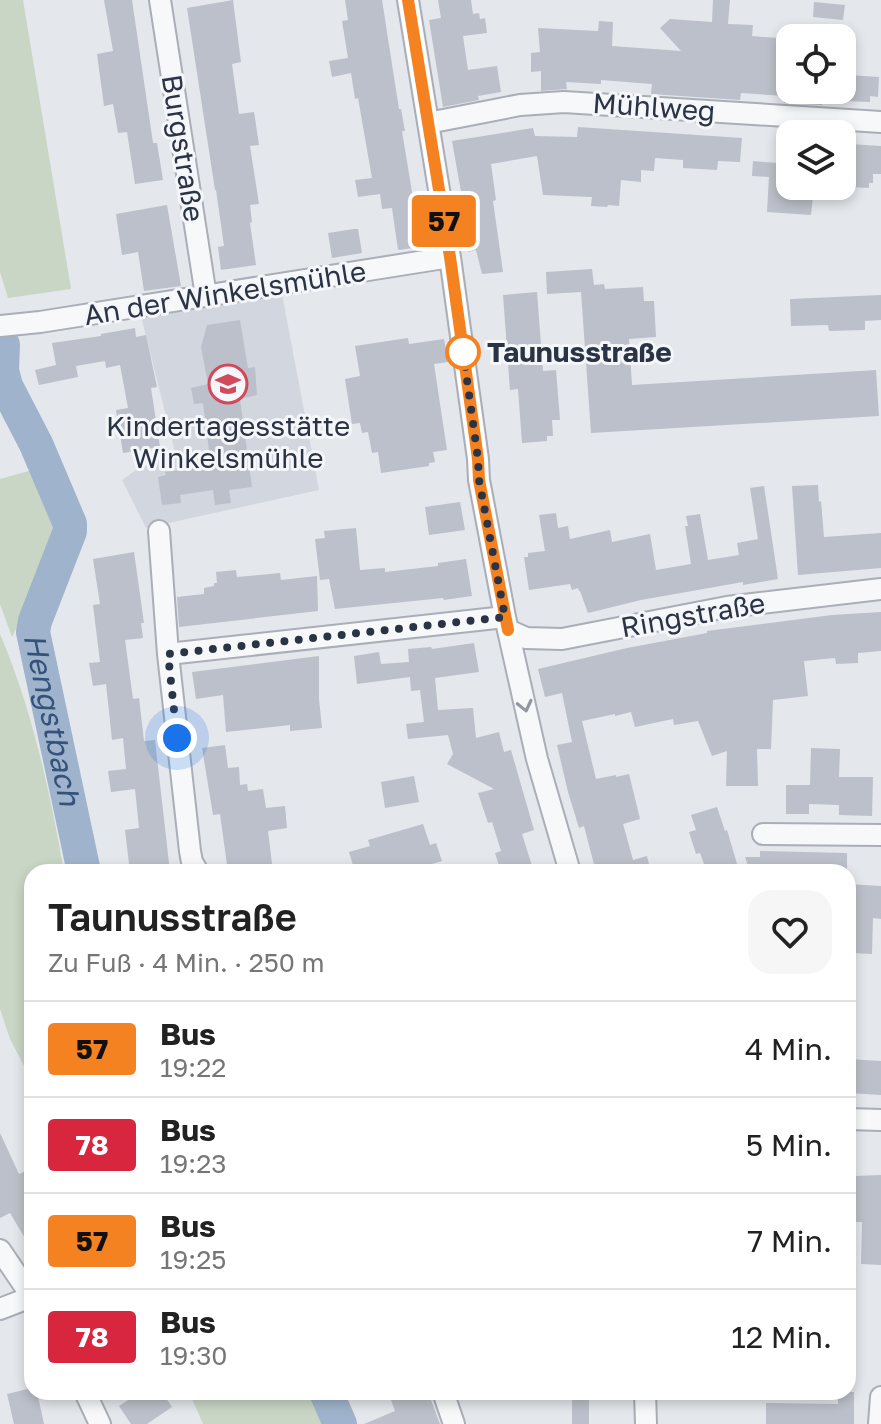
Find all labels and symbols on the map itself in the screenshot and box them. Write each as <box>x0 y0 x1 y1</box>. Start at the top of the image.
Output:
street label: Burgstraße <box>156 72 211 224</box>
street label: Mühlweg <box>592 86 716 127</box>
line badge: 57 <box>408 195 480 247</box>
street label: An der Winkelsmühle <box>82 254 368 331</box>
marker: Taunusstraße <box>446 335 480 369</box>
place label: Taunusstraße <box>487 335 672 368</box>
school or university icon: Kindertagesstätte Winkelsmühle <box>207 363 249 405</box>
place label: Kindertagesstätte Winkelsmühle <box>106 409 350 474</box>
street label: Ringstraße <box>618 586 768 643</box>
water label: Hengstbach <box>17 630 89 810</box>
one-way arrow <box>516 699 533 713</box>
your location <box>157 718 197 758</box>

